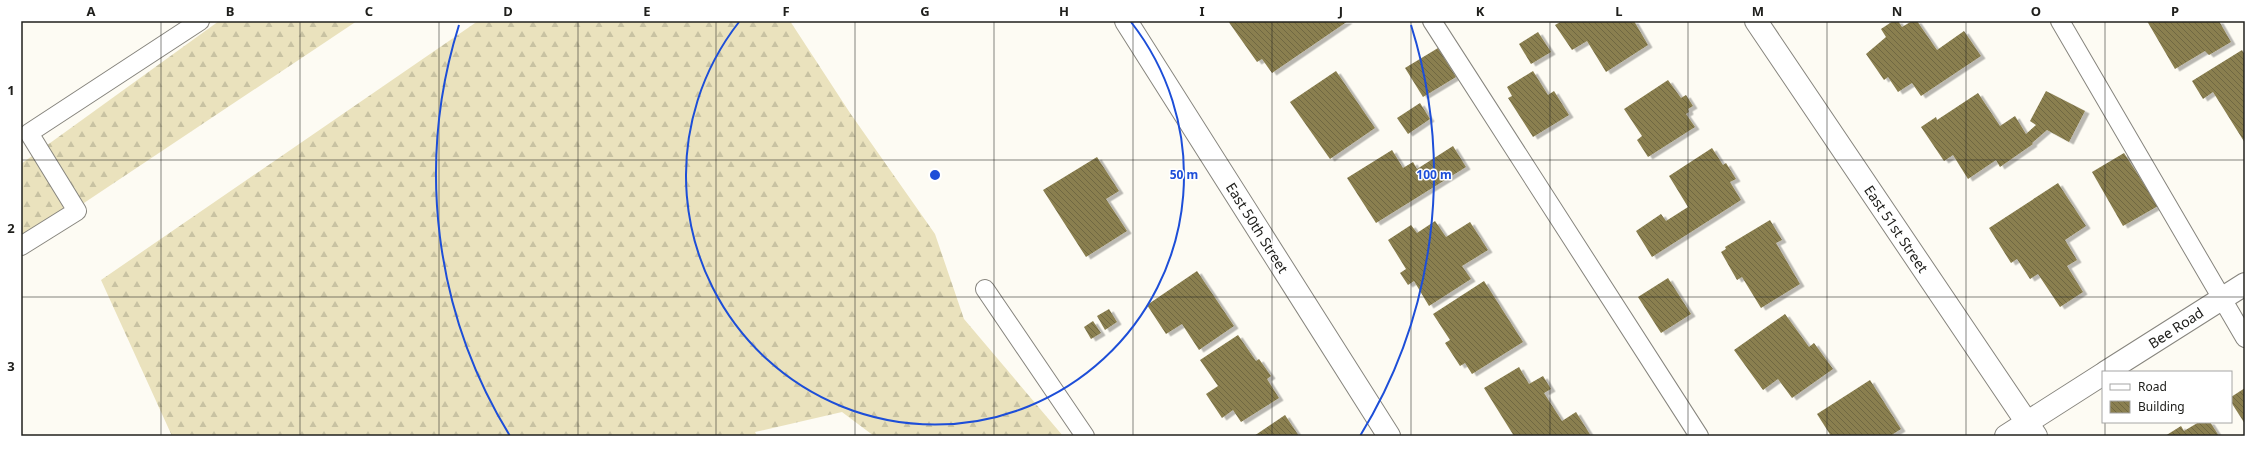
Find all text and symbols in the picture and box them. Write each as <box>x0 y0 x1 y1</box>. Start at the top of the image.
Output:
text: A <box>87 2 96 20</box>
text: B <box>226 2 234 20</box>
text: C <box>365 2 373 20</box>
text: D <box>503 2 513 20</box>
text: E <box>643 2 651 20</box>
text: F <box>782 2 790 20</box>
text: G <box>920 2 930 20</box>
text: H <box>1059 2 1069 20</box>
text: I <box>1199 2 1205 20</box>
text: J <box>1338 2 1343 20</box>
text: K <box>1476 2 1485 20</box>
text: L <box>1615 2 1623 20</box>
text: M <box>1752 2 1764 20</box>
text: N <box>1892 2 1902 20</box>
text: O <box>2031 2 2041 20</box>
text: P <box>2171 2 2179 20</box>
text: 1 <box>7 81 15 99</box>
text: 50 m <box>1170 166 1198 183</box>
text: 100 m <box>1416 166 1452 183</box>
centre of rings <box>928 168 942 182</box>
street label: East 50th Street <box>1222 179 1293 277</box>
street label: East 51st Street <box>1860 181 1933 276</box>
text: 2 <box>7 219 15 237</box>
street label: Bee Road <box>2144 303 2207 352</box>
text: 3 <box>7 357 15 375</box>
legend <box>2102 371 2232 423</box>
text: Road <box>2138 378 2167 395</box>
text: Building <box>2138 398 2185 415</box>

